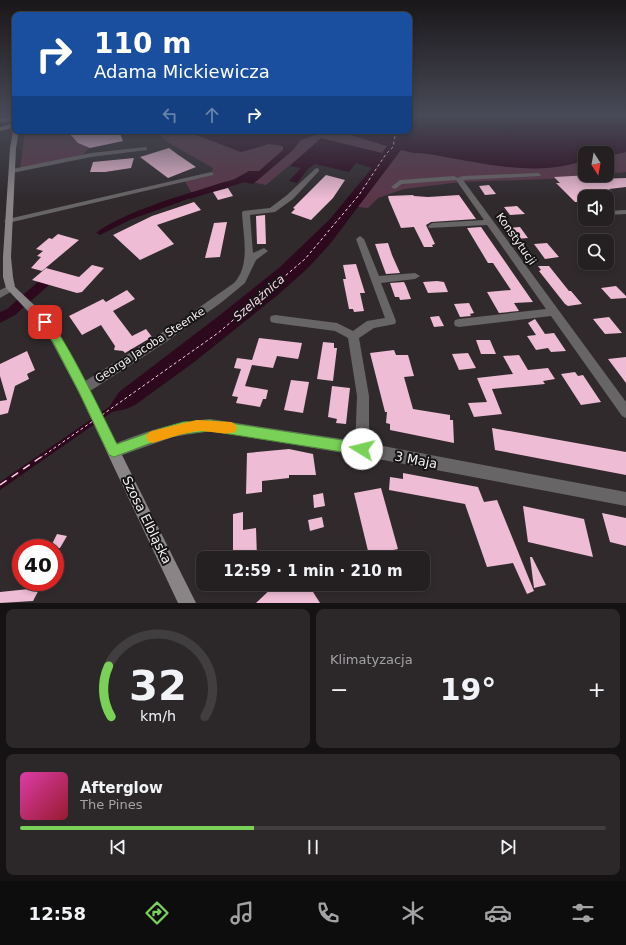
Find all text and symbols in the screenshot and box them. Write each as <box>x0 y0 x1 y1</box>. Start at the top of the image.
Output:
text: 110 m <box>94 27 191 60</box>
icon: right <box>28 28 80 80</box>
text: Adama Mickiewicza <box>94 61 270 82</box>
icon: left <box>159 104 181 126</box>
icon: ahead <box>201 104 223 126</box>
icon: right <box>243 104 265 126</box>
north arrow <box>578 146 614 182</box>
map controls <box>578 146 614 270</box>
button: sound <box>578 190 614 226</box>
street label: Konstytucji <box>493 211 539 267</box>
button: search <box>578 234 614 270</box>
water label: Szelążnica <box>231 272 287 324</box>
pin <box>28 305 62 339</box>
street label: Georga Jacoba Steenke <box>93 305 207 385</box>
icon: arrive <box>34 311 56 333</box>
position arrow <box>341 428 383 470</box>
street label: 3 Maja <box>393 449 439 471</box>
street label: Szosa Elbląska <box>119 474 175 566</box>
speed limit sign: 40 <box>12 539 64 591</box>
text: 12:59 · 1 min · 210 m <box>223 562 403 580</box>
text: Klimatyzacja <box>330 652 413 667</box>
text: 32 <box>129 660 187 709</box>
text: 19° <box>440 672 496 707</box>
text: − <box>330 677 348 702</box>
text: + <box>588 677 606 702</box>
text: km/h <box>140 707 176 723</box>
text: Afterglow <box>80 779 163 797</box>
text: The Pines <box>80 797 143 812</box>
icon: previous <box>107 836 129 858</box>
icon: pause <box>302 836 324 858</box>
icon: next <box>497 836 519 858</box>
icon: directions <box>143 899 171 927</box>
icon: music <box>228 899 256 927</box>
icon: phone <box>314 899 342 927</box>
icon: climate <box>399 899 427 927</box>
icon: car <box>484 899 512 927</box>
icon: filters <box>569 899 597 927</box>
text: 12:58 <box>29 903 86 924</box>

